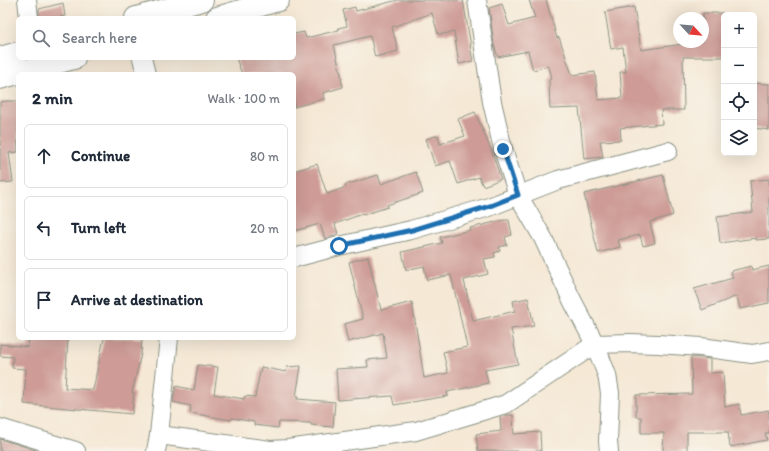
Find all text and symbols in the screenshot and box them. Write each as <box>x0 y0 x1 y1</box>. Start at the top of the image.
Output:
north arrow <box>673 12 709 48</box>
map controls <box>721 12 757 156</box>
button: + <box>721 12 757 48</box>
search box <box>16 16 296 60</box>
icon: search <box>30 27 52 49</box>
text: Search here <box>62 29 137 47</box>
button: − <box>721 48 757 84</box>
button: locate <box>721 84 757 120</box>
text: 2 min <box>32 88 72 108</box>
text: Walk · 100 m <box>207 91 280 106</box>
button: layers <box>721 120 757 156</box>
route end <box>494 140 512 158</box>
icon: ahead <box>33 145 55 167</box>
text: Continue <box>71 147 130 165</box>
text: 80 m <box>250 149 279 164</box>
icon: left <box>33 217 55 239</box>
text: Turn left <box>71 219 126 237</box>
text: 20 m <box>250 221 279 236</box>
route start <box>330 237 348 255</box>
icon: arrive <box>33 289 55 311</box>
text: Arrive at destination <box>71 291 203 309</box>

